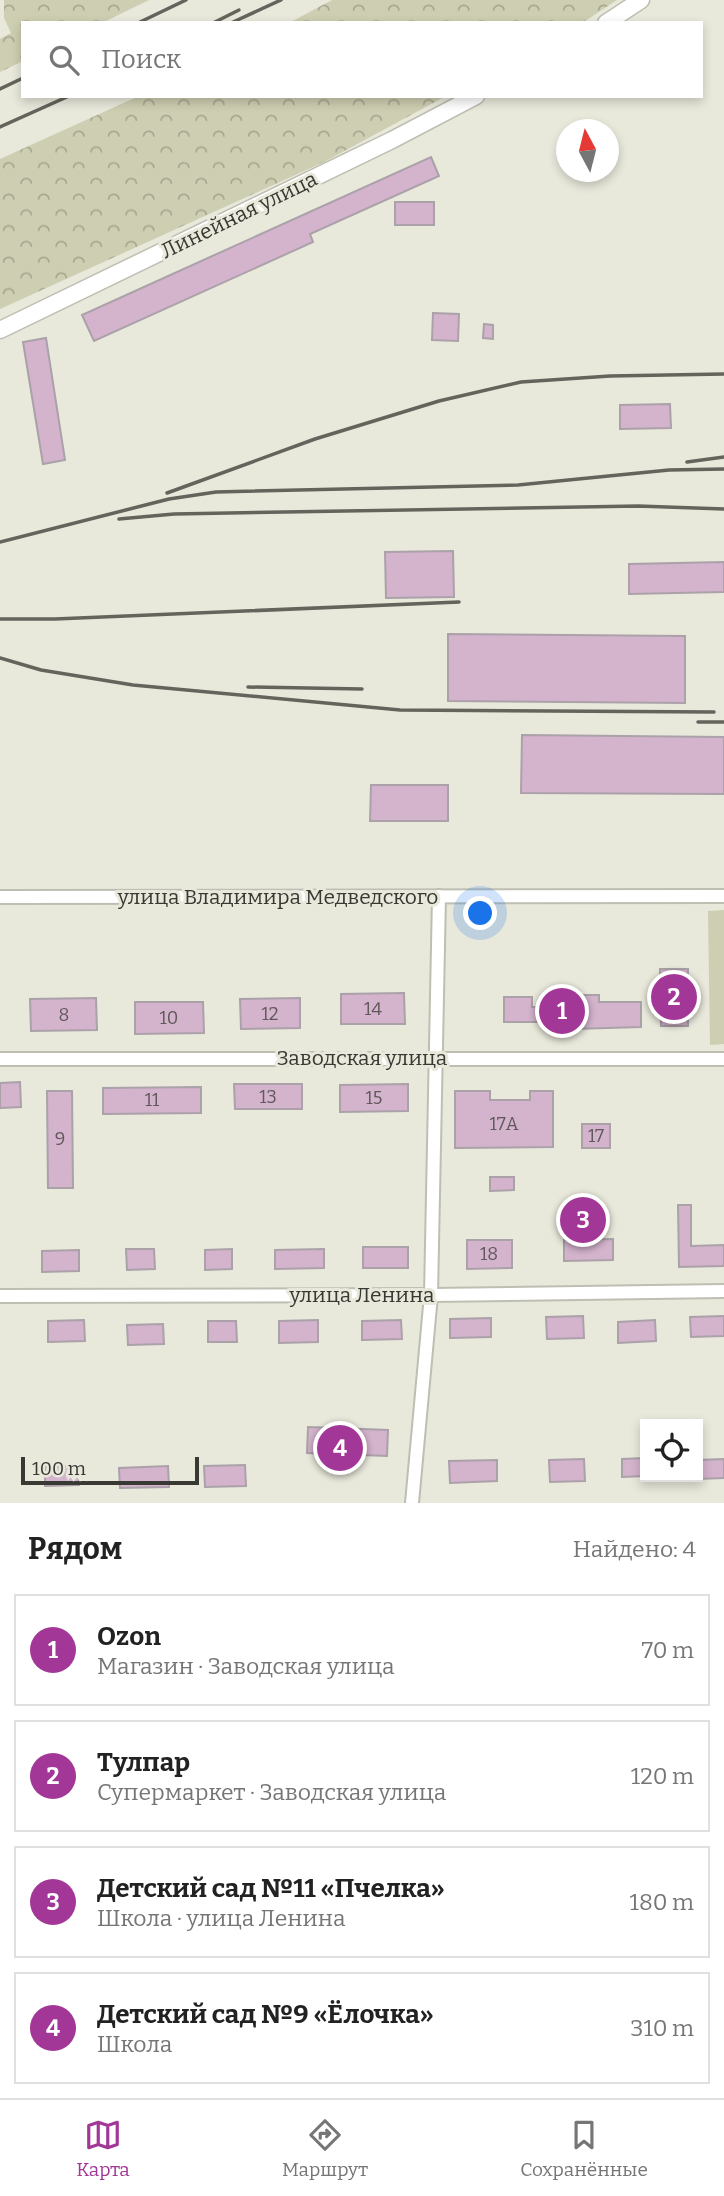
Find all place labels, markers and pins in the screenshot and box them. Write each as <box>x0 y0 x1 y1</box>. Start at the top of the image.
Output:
pin: 2 <box>651 971 697 1023</box>
pin: 1 <box>539 985 585 1037</box>
pin: 3 <box>560 1194 606 1246</box>
pin: 4 <box>317 1422 363 1474</box>

